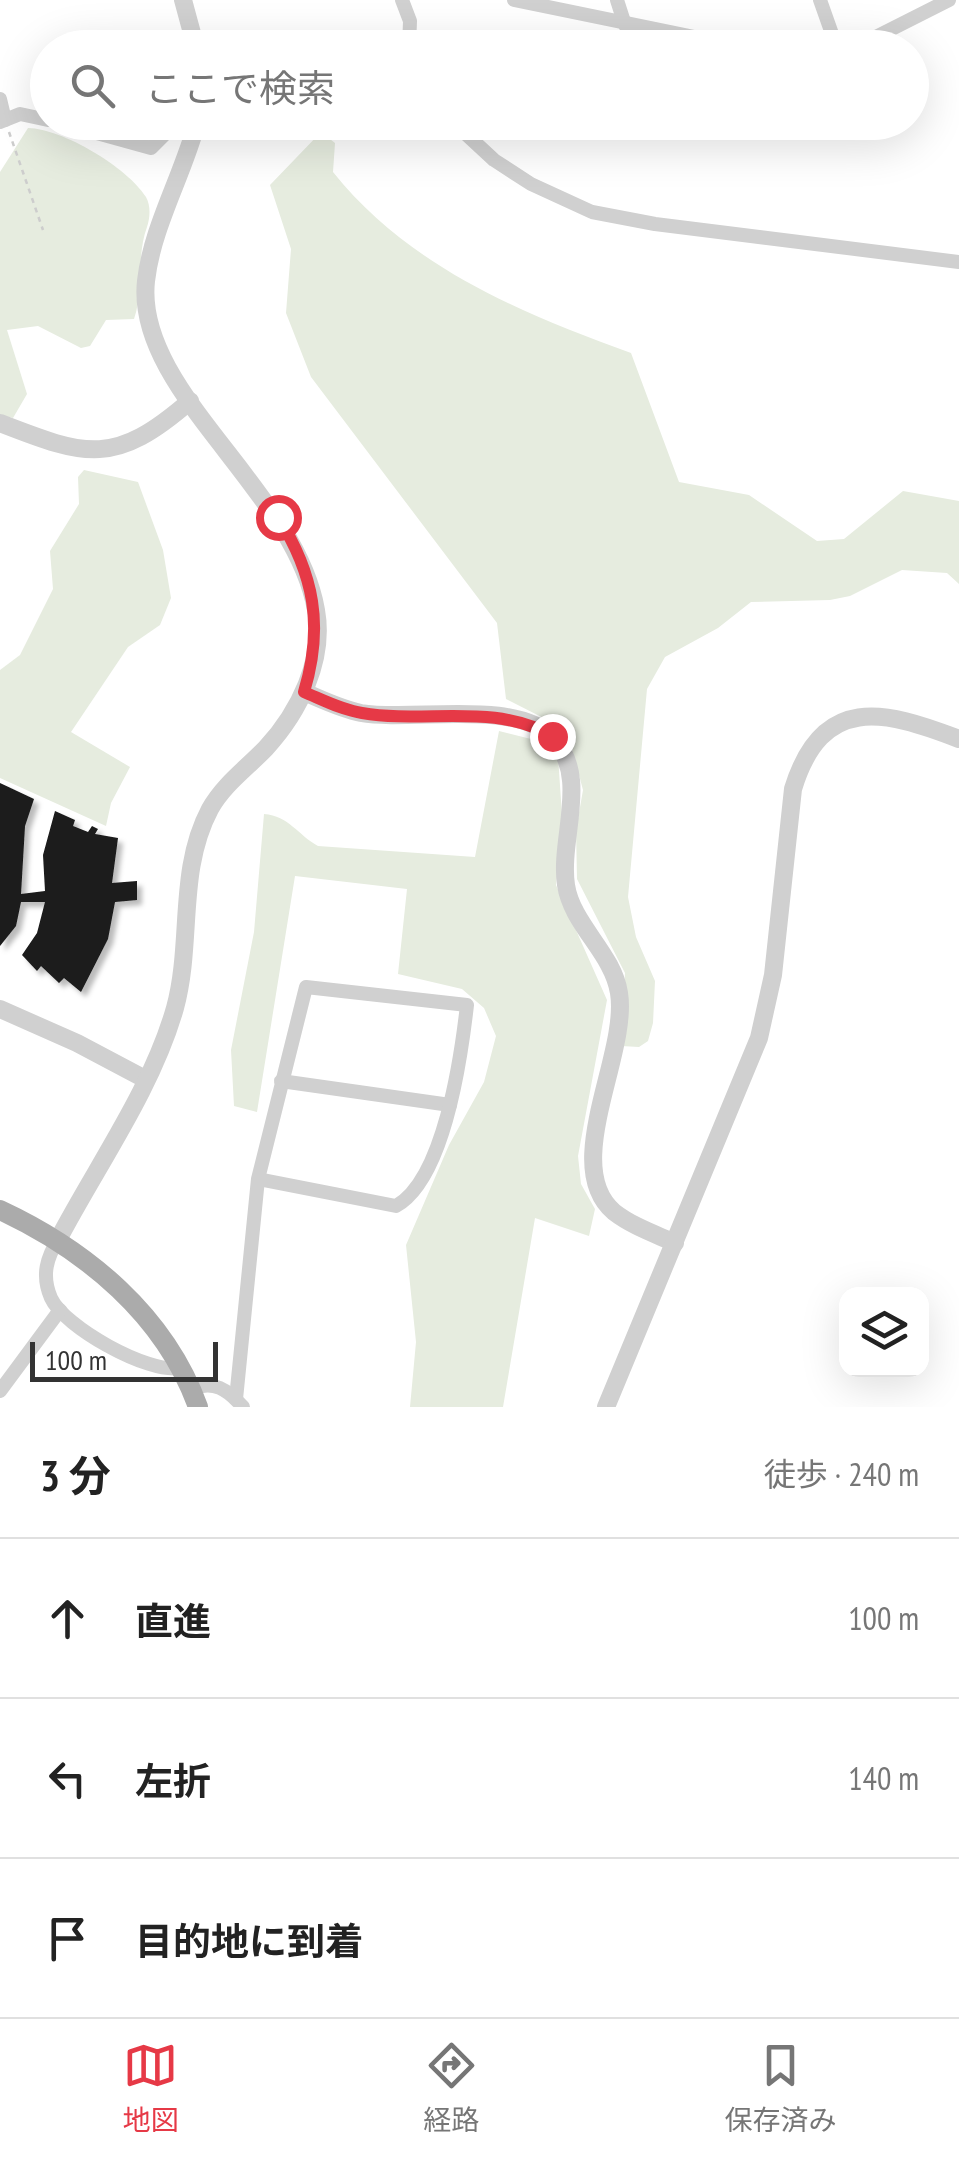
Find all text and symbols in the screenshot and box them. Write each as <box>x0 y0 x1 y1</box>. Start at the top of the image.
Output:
search box <box>30 30 929 140</box>
icon: search <box>65 58 120 113</box>
text: ここで検索 <box>145 63 335 112</box>
route start <box>256 495 302 541</box>
route end <box>530 714 576 760</box>
map controls <box>839 1287 929 1377</box>
button: layers <box>839 1287 929 1377</box>
scale bar <box>30 1337 218 1382</box>
text: 100 m <box>45 1341 107 1378</box>
text: 3 分 <box>40 1448 111 1503</box>
text: 徒歩 · 240 m <box>764 1453 919 1495</box>
icon: ahead <box>40 1591 95 1646</box>
text: 直進 <box>135 1596 211 1645</box>
text: 100 m <box>848 1597 919 1639</box>
icon: left <box>40 1751 95 1806</box>
text: 左折 <box>135 1756 211 1805</box>
text: 140 m <box>848 1757 919 1799</box>
icon: arrive <box>40 1911 95 1966</box>
text: 目的地に到着 <box>135 1916 363 1965</box>
tab: 地図 <box>122 2038 179 2138</box>
tab: 経路 <box>423 2038 480 2138</box>
tab: 保存済み <box>724 2038 837 2138</box>

